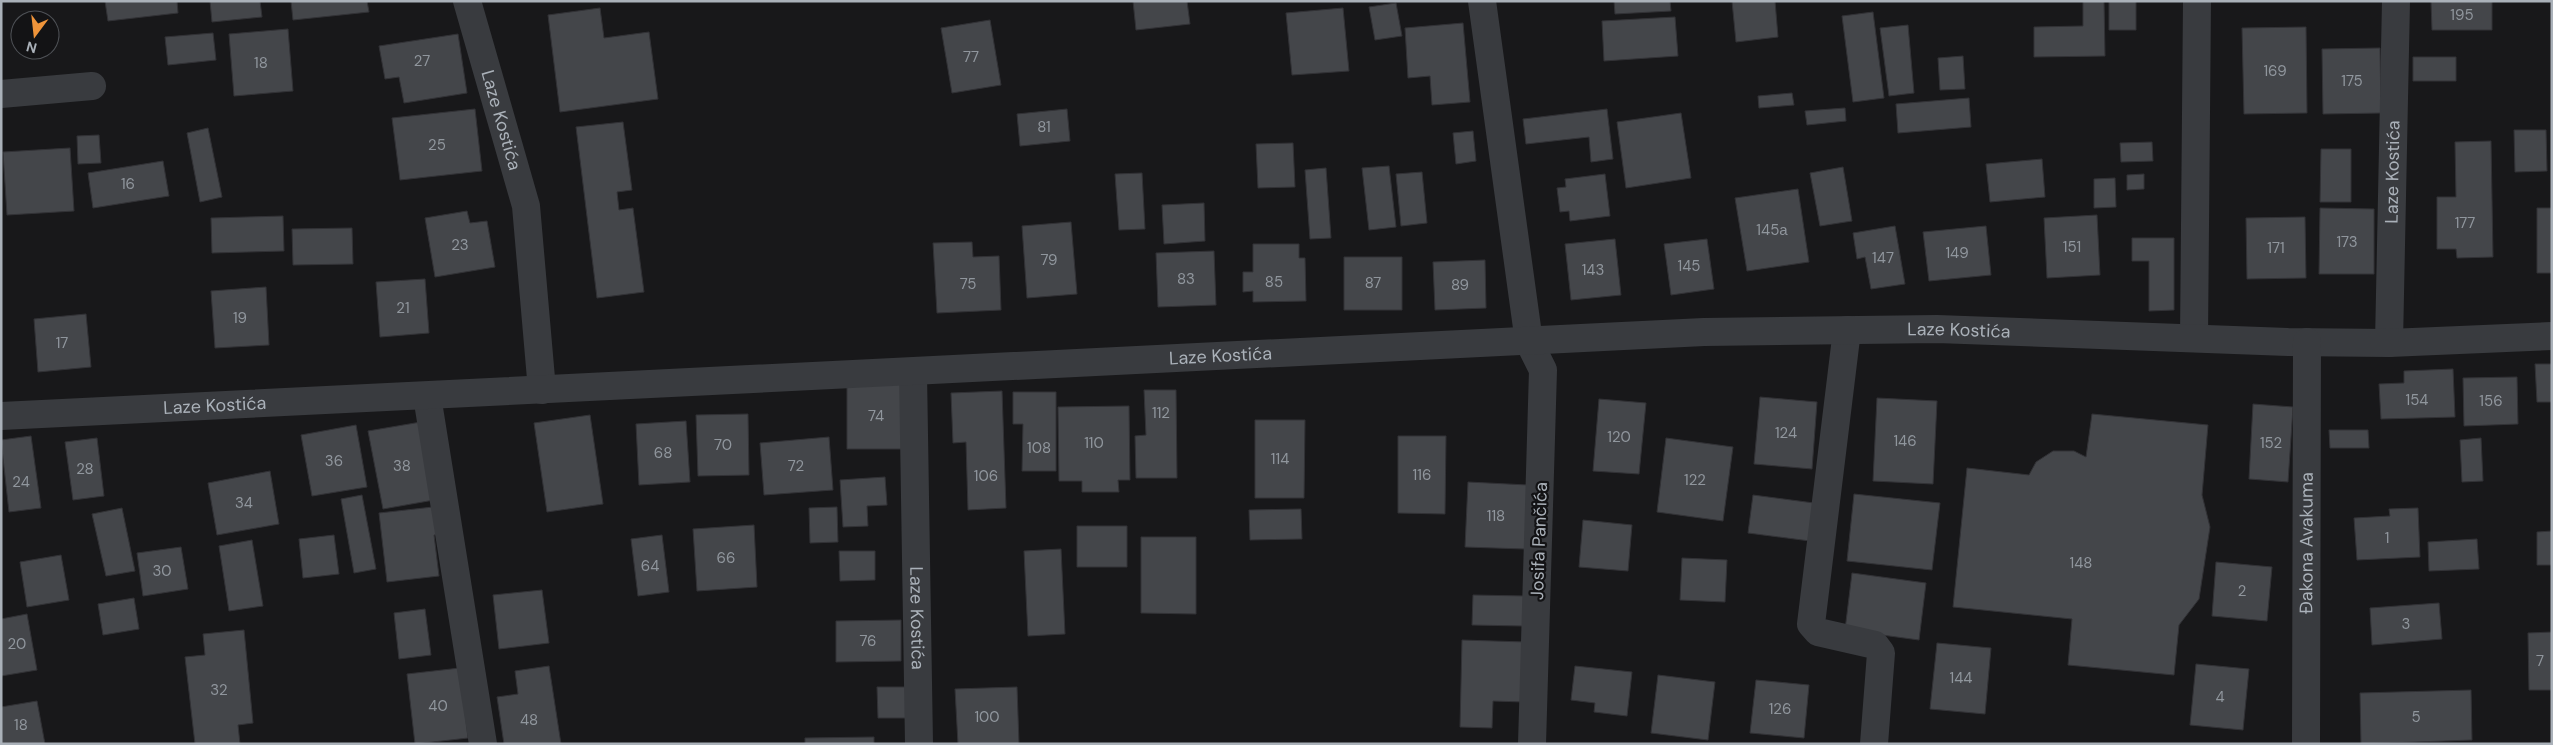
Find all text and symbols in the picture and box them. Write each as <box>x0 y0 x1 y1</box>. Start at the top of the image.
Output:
house number: 195 <box>2450 5 2474 25</box>
north arrow <box>10 10 60 60</box>
text: N <box>24 38 39 58</box>
house number: 77 <box>963 47 979 67</box>
house number: 27 <box>414 51 430 71</box>
house number: 18 <box>254 53 268 73</box>
house number: 169 <box>2263 61 2287 81</box>
street label: Laze Kostića <box>475 67 527 173</box>
house number: 175 <box>2341 71 2363 91</box>
house number: 81 <box>1037 117 1051 137</box>
street label: Laze Kostića <box>2379 120 2406 224</box>
house number: 25 <box>428 135 446 155</box>
house number: 16 <box>121 174 135 194</box>
house number: 177 <box>2455 213 2475 233</box>
house number: 145а <box>1756 220 1788 240</box>
house number: 173 <box>2336 232 2358 252</box>
house number: 23 <box>451 235 469 255</box>
house number: 151 <box>2063 237 2081 257</box>
house number: 171 <box>2267 238 2285 258</box>
house number: 149 <box>1945 243 1969 263</box>
house number: 147 <box>1872 248 1894 268</box>
house number: 79 <box>1040 250 1058 270</box>
house number: 145 <box>1678 256 1700 276</box>
house number: 143 <box>1582 260 1604 280</box>
house number: 83 <box>1177 269 1195 289</box>
house number: 85 <box>1265 272 1283 292</box>
house number: 87 <box>1365 273 1381 293</box>
house number: 75 <box>960 274 976 294</box>
house number: 89 <box>1451 275 1469 295</box>
house number: 21 <box>396 298 410 318</box>
house number: 19 <box>233 308 247 328</box>
street label: Laze Kostića <box>1907 317 2011 344</box>
house number: 17 <box>56 333 68 353</box>
street label: Laze Kostića <box>1168 341 1273 370</box>
house number: 154 <box>2406 390 2428 410</box>
street label: Laze Kostića <box>163 391 267 420</box>
house number: 156 <box>2479 391 2503 411</box>
house number: 112 <box>1152 403 1170 423</box>
house number: 74 <box>868 406 884 426</box>
house number: 124 <box>1775 423 1797 443</box>
house number: 120 <box>1607 427 1631 447</box>
house number: 146 <box>1893 431 1917 451</box>
house number: 110 <box>1084 433 1104 453</box>
house number: 152 <box>2260 433 2282 453</box>
house number: 70 <box>714 435 732 455</box>
house number: 108 <box>1027 438 1051 458</box>
house number: 68 <box>654 443 672 463</box>
house number: 114 <box>1271 449 1289 469</box>
house number: 36 <box>325 451 343 471</box>
house number: 38 <box>393 456 411 476</box>
house number: 72 <box>788 456 804 476</box>
house number: 28 <box>76 459 94 479</box>
house number: 116 <box>1413 465 1431 485</box>
house number: 106 <box>974 466 998 486</box>
house number: 122 <box>1684 470 1706 490</box>
house number: 24 <box>12 472 30 492</box>
street label: Đakona Avakuma <box>2294 472 2319 614</box>
street label: Josifa Pančića <box>1525 481 1553 601</box>
house number: 34 <box>235 493 253 513</box>
house number: 118 <box>1487 506 1505 526</box>
house number: 1 <box>2385 528 2389 548</box>
house number: 66 <box>717 548 735 568</box>
house number: 148 <box>2070 553 2092 573</box>
house number: 64 <box>641 556 659 576</box>
house number: 30 <box>152 561 172 581</box>
street label: Laze Kostića <box>904 566 930 670</box>
house number: 2 <box>2238 581 2246 601</box>
house number: 3 <box>2402 614 2410 634</box>
house number: 76 <box>859 631 877 651</box>
house number: 20 <box>8 634 26 654</box>
house number: 7 <box>2536 651 2544 671</box>
house number: 144 <box>1950 668 1972 688</box>
house number: 32 <box>210 680 228 700</box>
house number: 4 <box>2215 687 2225 707</box>
house number: 40 <box>428 696 448 716</box>
house number: 126 <box>1769 699 1791 719</box>
house number: 100 <box>974 707 1000 727</box>
house number: 5 <box>2411 707 2421 727</box>
house number: 48 <box>520 710 538 730</box>
house number: 18 <box>14 715 28 735</box>

